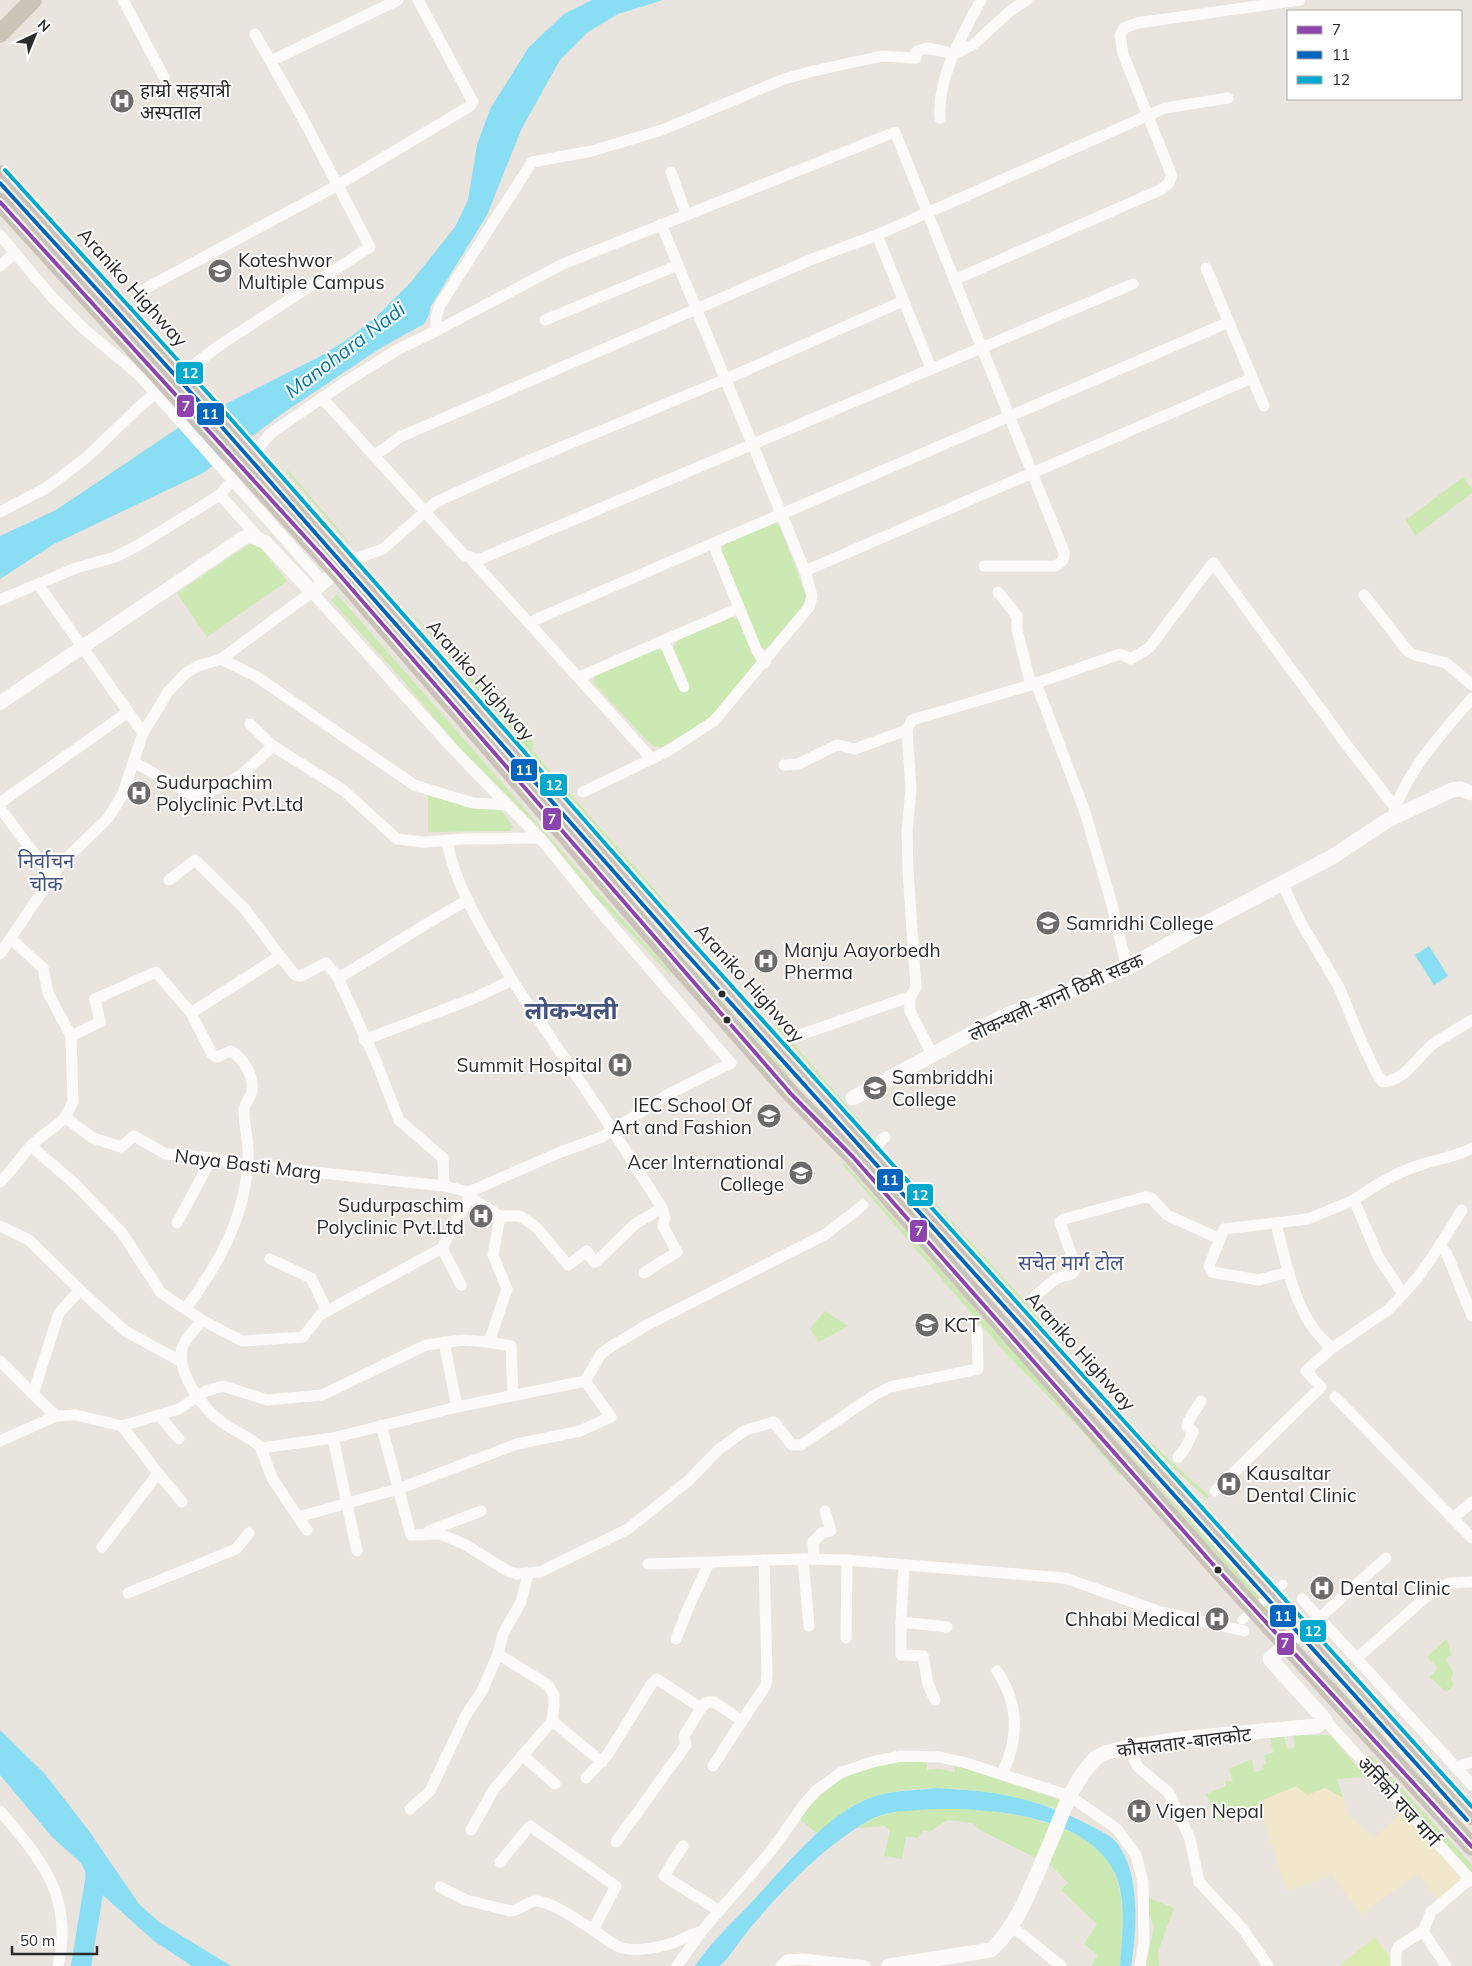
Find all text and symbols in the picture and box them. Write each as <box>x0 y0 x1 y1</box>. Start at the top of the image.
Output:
north arrow <box>10 10 60 60</box>
legend <box>1287 10 1462 100</box>
text: N <box>34 16 54 36</box>
text: 7 <box>1332 20 1341 39</box>
text: 11 <box>1332 45 1350 64</box>
text: 12 <box>1332 70 1350 89</box>
place label: हाम्रो सहयात्री अस्पताल <box>140 78 232 124</box>
hospital icon: हाम्रो सहयात्री अस्पताल <box>109 88 135 114</box>
street label: Araniko Highway <box>73 222 193 352</box>
place label: Koteshwor Multiple Campus <box>238 248 385 294</box>
school or university icon: Koteshwor Multiple Campus <box>207 258 233 284</box>
water label: Manohara Nadi <box>280 296 410 403</box>
line badge: 12 <box>175 361 204 385</box>
text: 12 <box>182 364 198 382</box>
line badge: 7 <box>176 394 195 418</box>
text: 7 <box>182 397 190 415</box>
line badge: 11 <box>196 402 225 426</box>
text: 11 <box>202 405 218 423</box>
street label: Araniko Highway <box>422 615 540 745</box>
line badge: 11 <box>510 758 538 782</box>
text: 11 <box>516 761 532 779</box>
place label: Sudurpachim Polyclinic Pvt.Ltd <box>156 770 303 816</box>
line badge: 12 <box>539 773 568 797</box>
text: 12 <box>546 776 562 794</box>
hospital icon: Sudurpachim Polyclinic Pvt.Ltd <box>126 780 152 806</box>
line badge: 7 <box>542 807 562 831</box>
text: 7 <box>548 810 556 828</box>
district label: निर्वाचन चोक <box>18 848 75 896</box>
school or university icon: Samridhi College <box>1035 910 1061 936</box>
place label: Samridhi College <box>1066 911 1214 935</box>
street label: Araniko Highway <box>690 918 810 1048</box>
place label: Manju Aayorbedh Pherma <box>784 938 941 984</box>
hospital icon: Manju Aayorbedh Pherma <box>753 948 779 974</box>
street label: लोकन्थली-सानो ठिमी सडक <box>965 948 1147 1046</box>
unlabelled marker <box>717 989 727 999</box>
district label: लोकन्थली <box>525 995 618 1025</box>
unlabelled marker <box>722 1015 732 1025</box>
hospital icon: Summit Hospital <box>607 1052 633 1078</box>
place label: Summit Hospital <box>456 1053 602 1077</box>
place label: Sambriddhi College <box>892 1065 993 1111</box>
school or university icon: Sambriddhi College <box>862 1075 888 1101</box>
place label: IEC School Of Art and Fashion <box>611 1093 753 1139</box>
school or university icon: IEC School Of Art and Fashion <box>756 1103 782 1129</box>
street label: Naya Basti Marg <box>173 1143 323 1185</box>
place label: Acer International College <box>627 1150 784 1196</box>
school or university icon: Acer International College <box>788 1160 814 1186</box>
line badge: 11 <box>876 1168 904 1192</box>
text: 11 <box>882 1171 898 1189</box>
line badge: 12 <box>906 1183 934 1207</box>
text: 12 <box>912 1186 928 1204</box>
place label: Sudurpaschim Polyclinic Pvt.Ltd <box>317 1193 464 1239</box>
hospital icon: Sudurpaschim Polyclinic Pvt.Ltd <box>468 1203 494 1229</box>
line badge: 7 <box>909 1219 928 1243</box>
text: 7 <box>915 1222 923 1240</box>
district label: सचेत मार्ग टोल <box>1018 1250 1124 1275</box>
street label: Araniko Highway <box>1021 1286 1141 1416</box>
school or university icon: KCT <box>914 1312 940 1338</box>
place label: KCT <box>944 1313 980 1337</box>
place label: Kausaltar Dental Clinic <box>1246 1461 1356 1507</box>
hospital icon: Kausaltar Dental Clinic <box>1216 1471 1242 1497</box>
unlabelled marker <box>1213 1565 1223 1575</box>
hospital icon: Dental Clinic <box>1309 1575 1335 1601</box>
place label: Dental Clinic <box>1340 1576 1450 1600</box>
line badge: 11 <box>1269 1604 1297 1628</box>
hospital icon: Chhabi Medical <box>1204 1606 1230 1632</box>
place label: Chhabi Medical <box>1065 1607 1200 1631</box>
text: 11 <box>1275 1607 1291 1625</box>
line badge: 12 <box>1299 1619 1327 1643</box>
text: 12 <box>1305 1622 1321 1640</box>
line badge: 7 <box>1276 1632 1295 1656</box>
text: 7 <box>1281 1634 1289 1652</box>
street label: कौसलतार-बालकोट <box>1116 1722 1253 1762</box>
street label: अर्निको राज मार्ग <box>1352 1751 1446 1852</box>
hospital icon: Vigen Nepal <box>1126 1798 1152 1824</box>
place label: Vigen Nepal <box>1156 1799 1264 1823</box>
scale bar <box>12 1924 98 1956</box>
text: 50 m <box>20 1931 55 1950</box>

